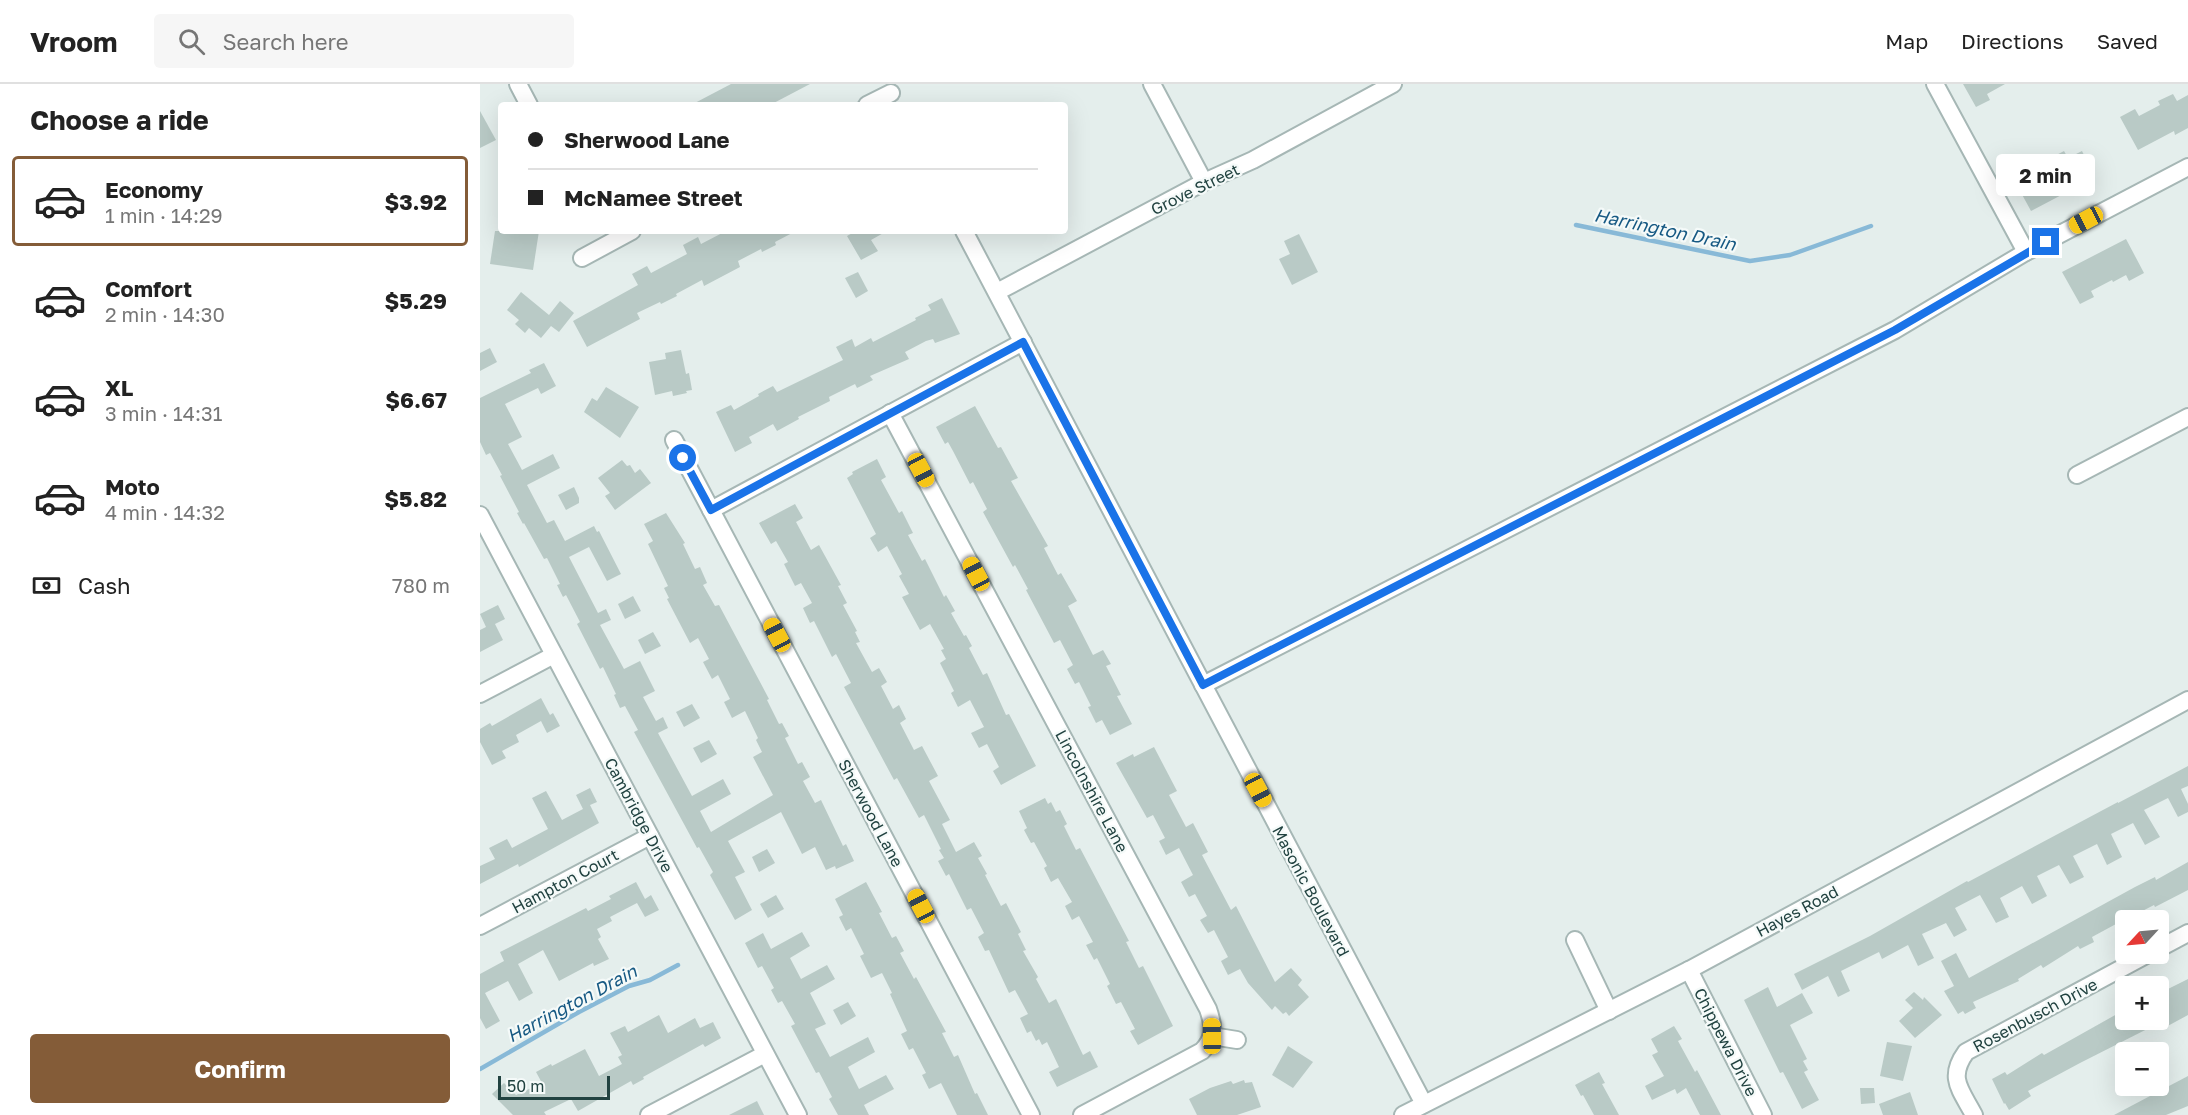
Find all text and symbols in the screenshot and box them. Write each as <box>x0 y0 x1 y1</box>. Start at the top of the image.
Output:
search box <box>154 14 574 68</box>
text: Vroom <box>30 25 118 58</box>
icon: search <box>175 25 208 58</box>
text: Search here <box>223 28 349 55</box>
text: Map <box>1885 28 1928 54</box>
text: Directions <box>1961 28 2064 54</box>
text: Saved <box>2097 28 2158 54</box>
text: Choose a ride <box>30 104 209 136</box>
text: Sherwood Lane <box>564 126 729 153</box>
callout: 2 min <box>1996 155 2096 197</box>
street label: Grove Street <box>1148 159 1242 219</box>
text: 2 min <box>2019 163 2072 187</box>
icon: car <box>33 174 87 228</box>
text: Economy <box>105 176 203 203</box>
text: McNamee Street <box>564 184 743 211</box>
text: $3.92 <box>384 188 447 215</box>
text: 1 min · 14:29 <box>105 203 223 227</box>
water label: Harrington Drain <box>1593 203 1739 255</box>
car <box>2066 204 2106 236</box>
route end <box>2032 228 2059 255</box>
icon: car <box>33 273 87 327</box>
text: Comfort <box>105 275 192 302</box>
text: $5.29 <box>384 287 447 314</box>
text: 2 min · 14:30 <box>105 302 225 326</box>
icon: car <box>33 372 87 426</box>
text: XL <box>105 374 133 401</box>
text: $6.67 <box>385 386 447 413</box>
text: 3 min · 14:31 <box>105 401 222 425</box>
route start <box>669 444 696 471</box>
car <box>905 450 937 490</box>
icon: car <box>33 471 87 525</box>
text: Moto <box>105 473 160 500</box>
text: $5.82 <box>384 485 447 512</box>
text: 4 min · 14:32 <box>105 500 225 524</box>
car <box>960 554 992 594</box>
icon: cash <box>30 569 63 602</box>
text: Cash <box>78 572 131 599</box>
text: 780 m <box>392 573 450 597</box>
car <box>761 615 793 655</box>
street label: Lincolnshire Lane <box>1051 726 1133 856</box>
street label: Cambridge Drive <box>600 754 678 876</box>
street label: Sherwood Lane <box>834 756 908 870</box>
car <box>1242 770 1274 810</box>
street label: Masonic Boulevard <box>1268 822 1354 960</box>
street label: Hampton Court <box>508 844 622 918</box>
street label: Hayes Road <box>1752 881 1842 941</box>
car <box>905 886 937 926</box>
north arrow <box>2115 910 2169 964</box>
map controls <box>2115 910 2169 1096</box>
water label: Harrington Drain <box>503 959 641 1047</box>
street label: Rosenbusch Drive <box>1969 974 2101 1056</box>
button: + <box>2115 976 2169 1030</box>
street label: Chippewa Drive <box>1690 984 1762 1100</box>
car <box>1203 1018 1221 1054</box>
button: Confirm <box>30 1034 450 1103</box>
button: − <box>2115 1042 2169 1096</box>
scale bar <box>498 1073 610 1100</box>
text: 50 m <box>507 1076 544 1096</box>

